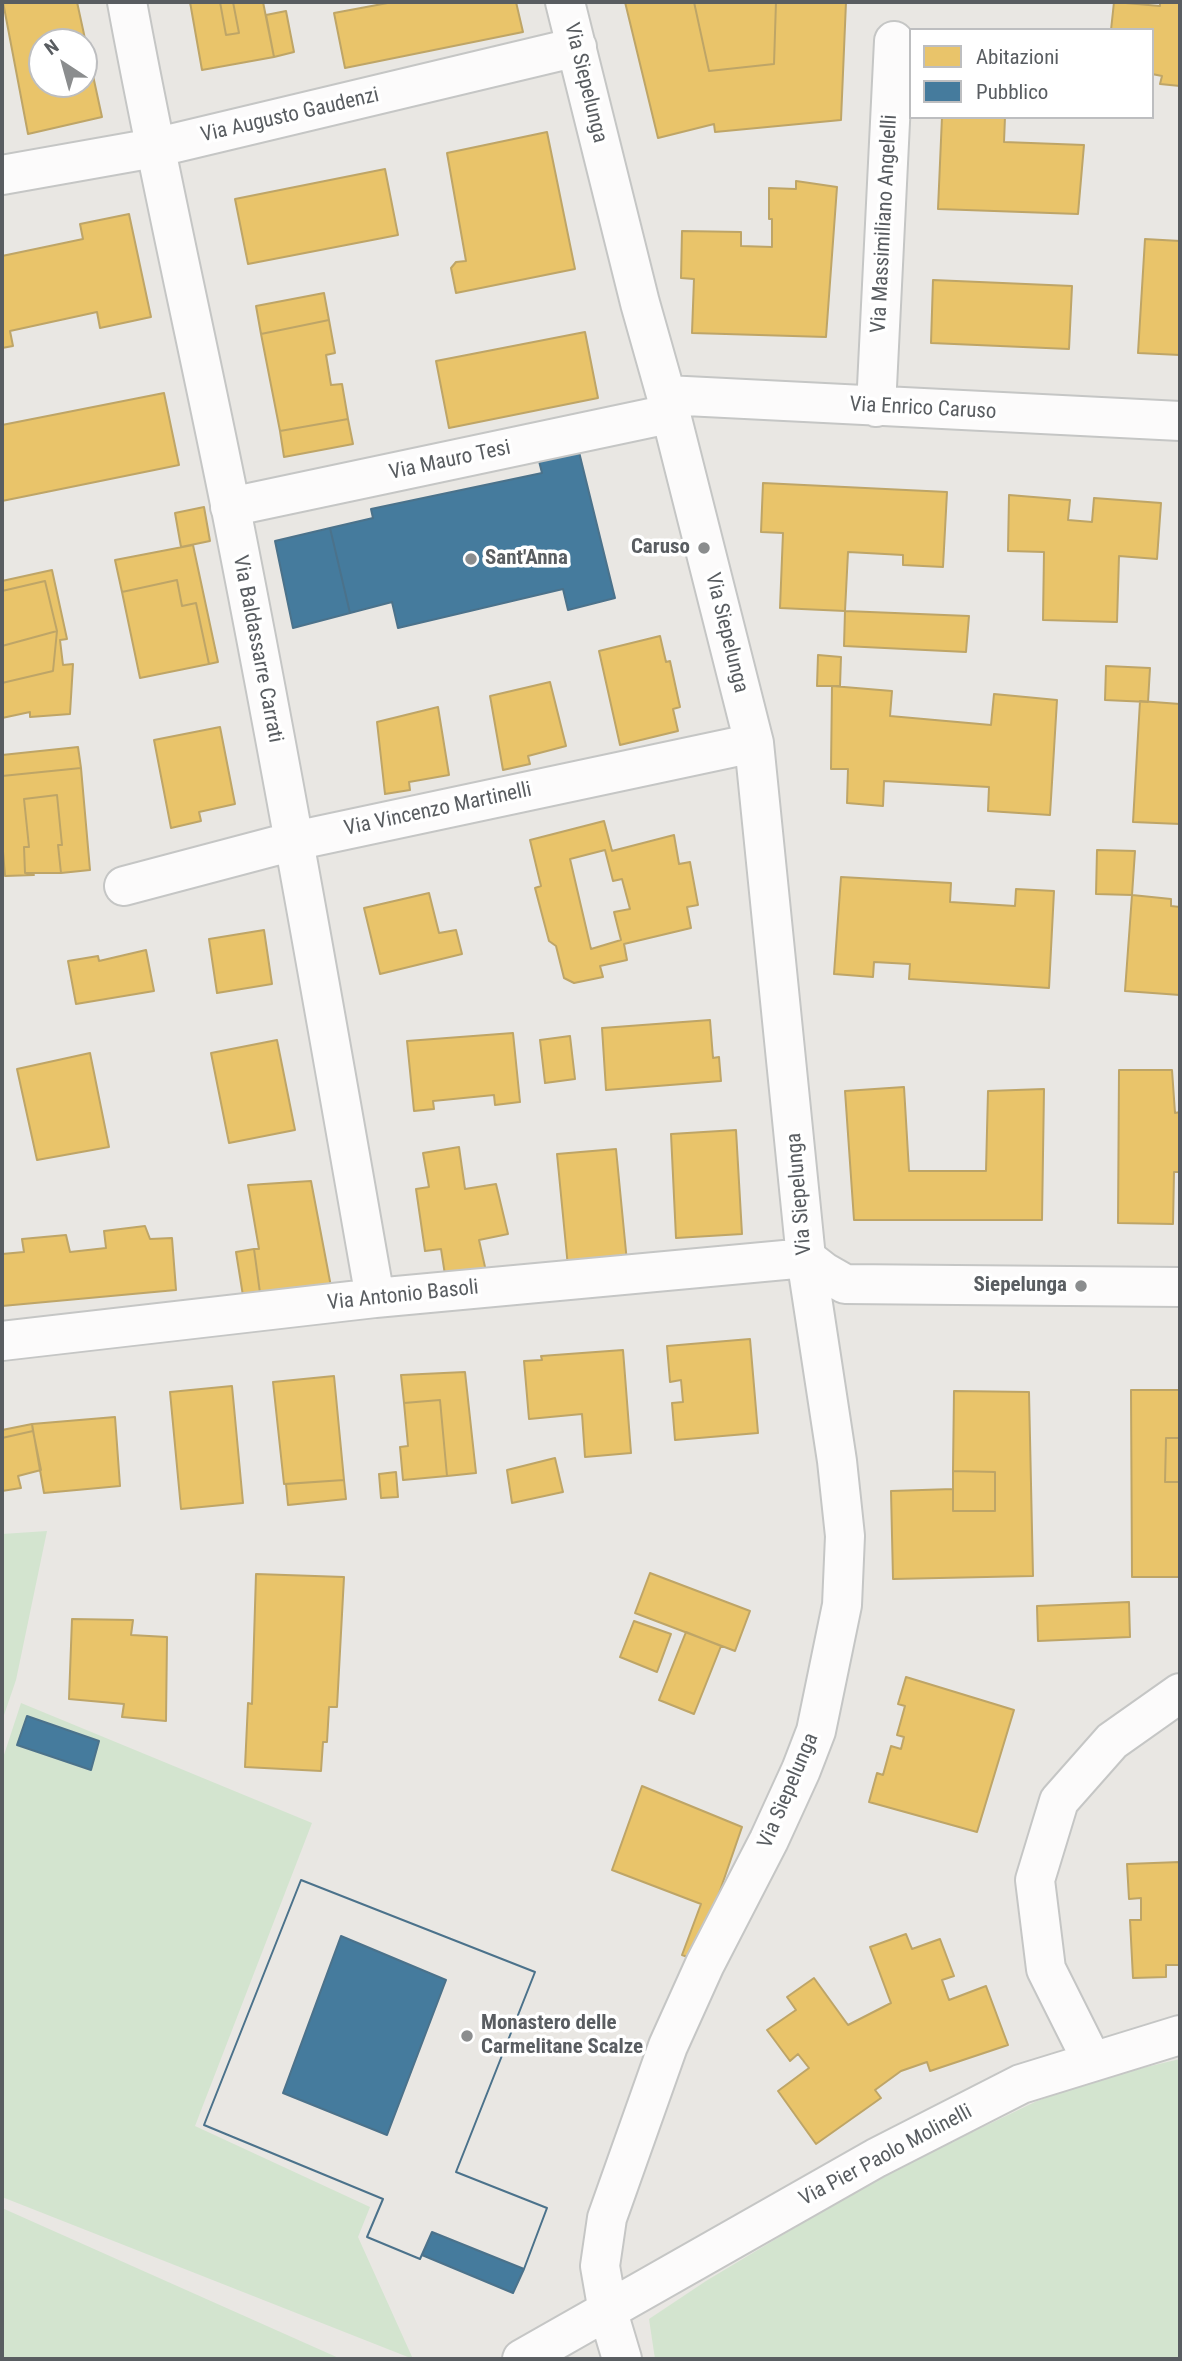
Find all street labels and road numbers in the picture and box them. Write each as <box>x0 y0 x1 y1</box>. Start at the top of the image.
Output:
street label: Via Siepelunga <box>558 20 612 146</box>
street label: Via Augusto Gaudenzi <box>198 83 382 149</box>
street label: Via Massimiliano Angelelli <box>867 114 903 334</box>
street label: Via Enrico Caruso <box>849 393 997 425</box>
street label: Via Mauro Tesi <box>387 436 513 486</box>
street label: Via Baldassarre Carrati <box>226 553 288 745</box>
street label: Via Siepelunga <box>699 570 753 696</box>
street label: Via Vincenzo Martinelli <box>342 778 534 842</box>
street label: Via Siepelunga <box>782 1132 818 1256</box>
street label: Via Antonio Basoli <box>326 1276 480 1316</box>
street label: Via Siepelunga <box>753 1730 825 1852</box>
street label: Via Pier Paolo Molinelli <box>795 2100 977 2212</box>

